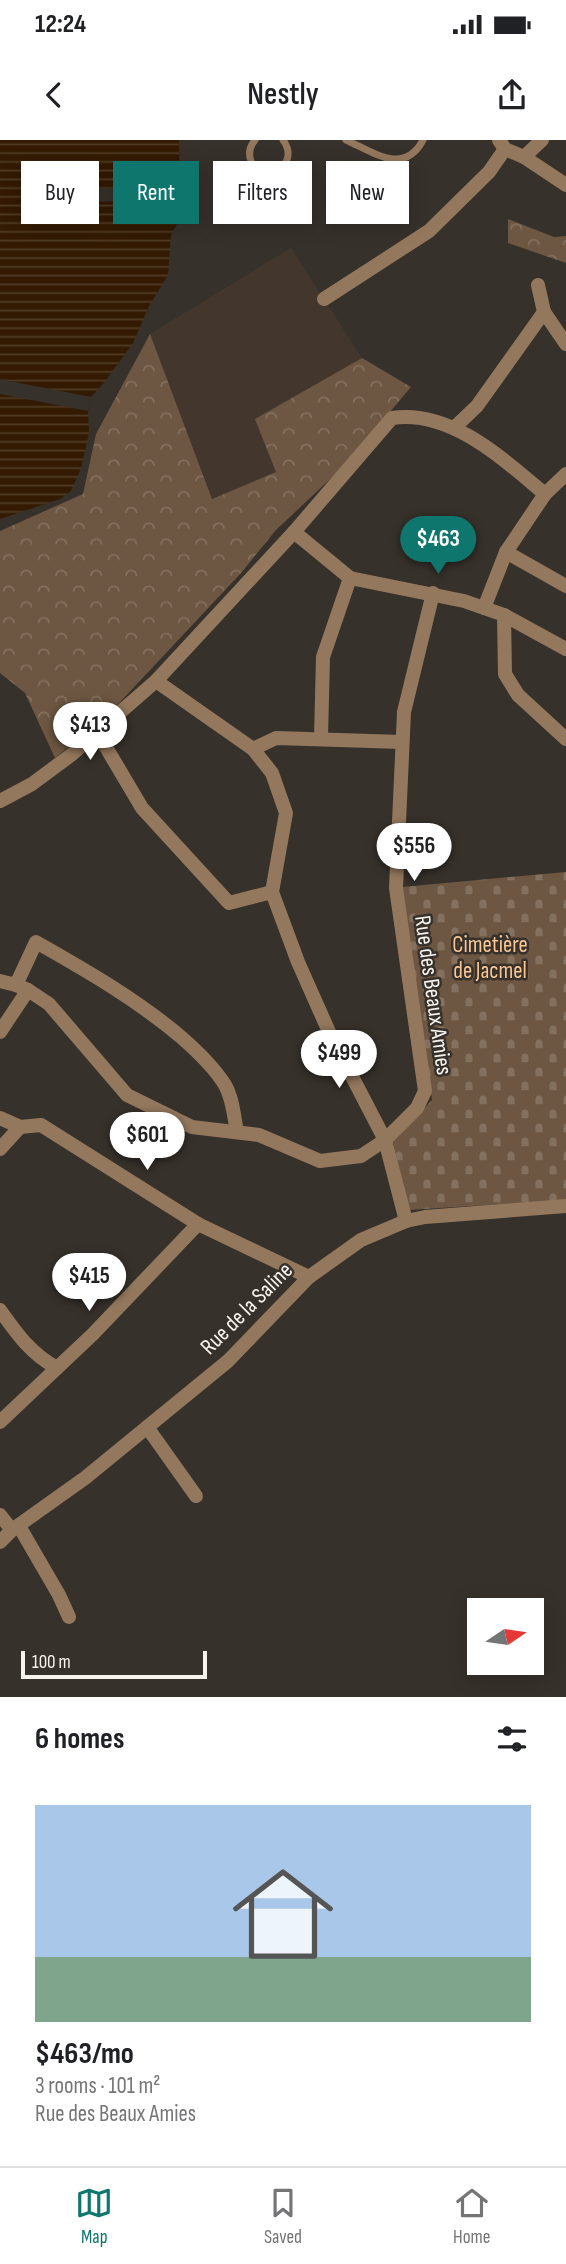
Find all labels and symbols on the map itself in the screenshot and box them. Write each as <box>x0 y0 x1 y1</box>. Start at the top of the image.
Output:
pin: $463 <box>397 516 479 576</box>
pin: $413 <box>49 702 131 762</box>
pin: $556 <box>373 824 455 883</box>
street label: Rue des Beaux Amies <box>408 913 458 1077</box>
park label: Cimetière de Jacmel <box>452 931 528 985</box>
pin: $499 <box>298 1030 380 1090</box>
pin: $601 <box>106 1112 188 1172</box>
pin: $415 <box>48 1254 130 1313</box>
street label: Rue de la Saline <box>195 1257 299 1361</box>
north arrow <box>467 1598 544 1675</box>
scale bar <box>21 1648 206 1680</box>

